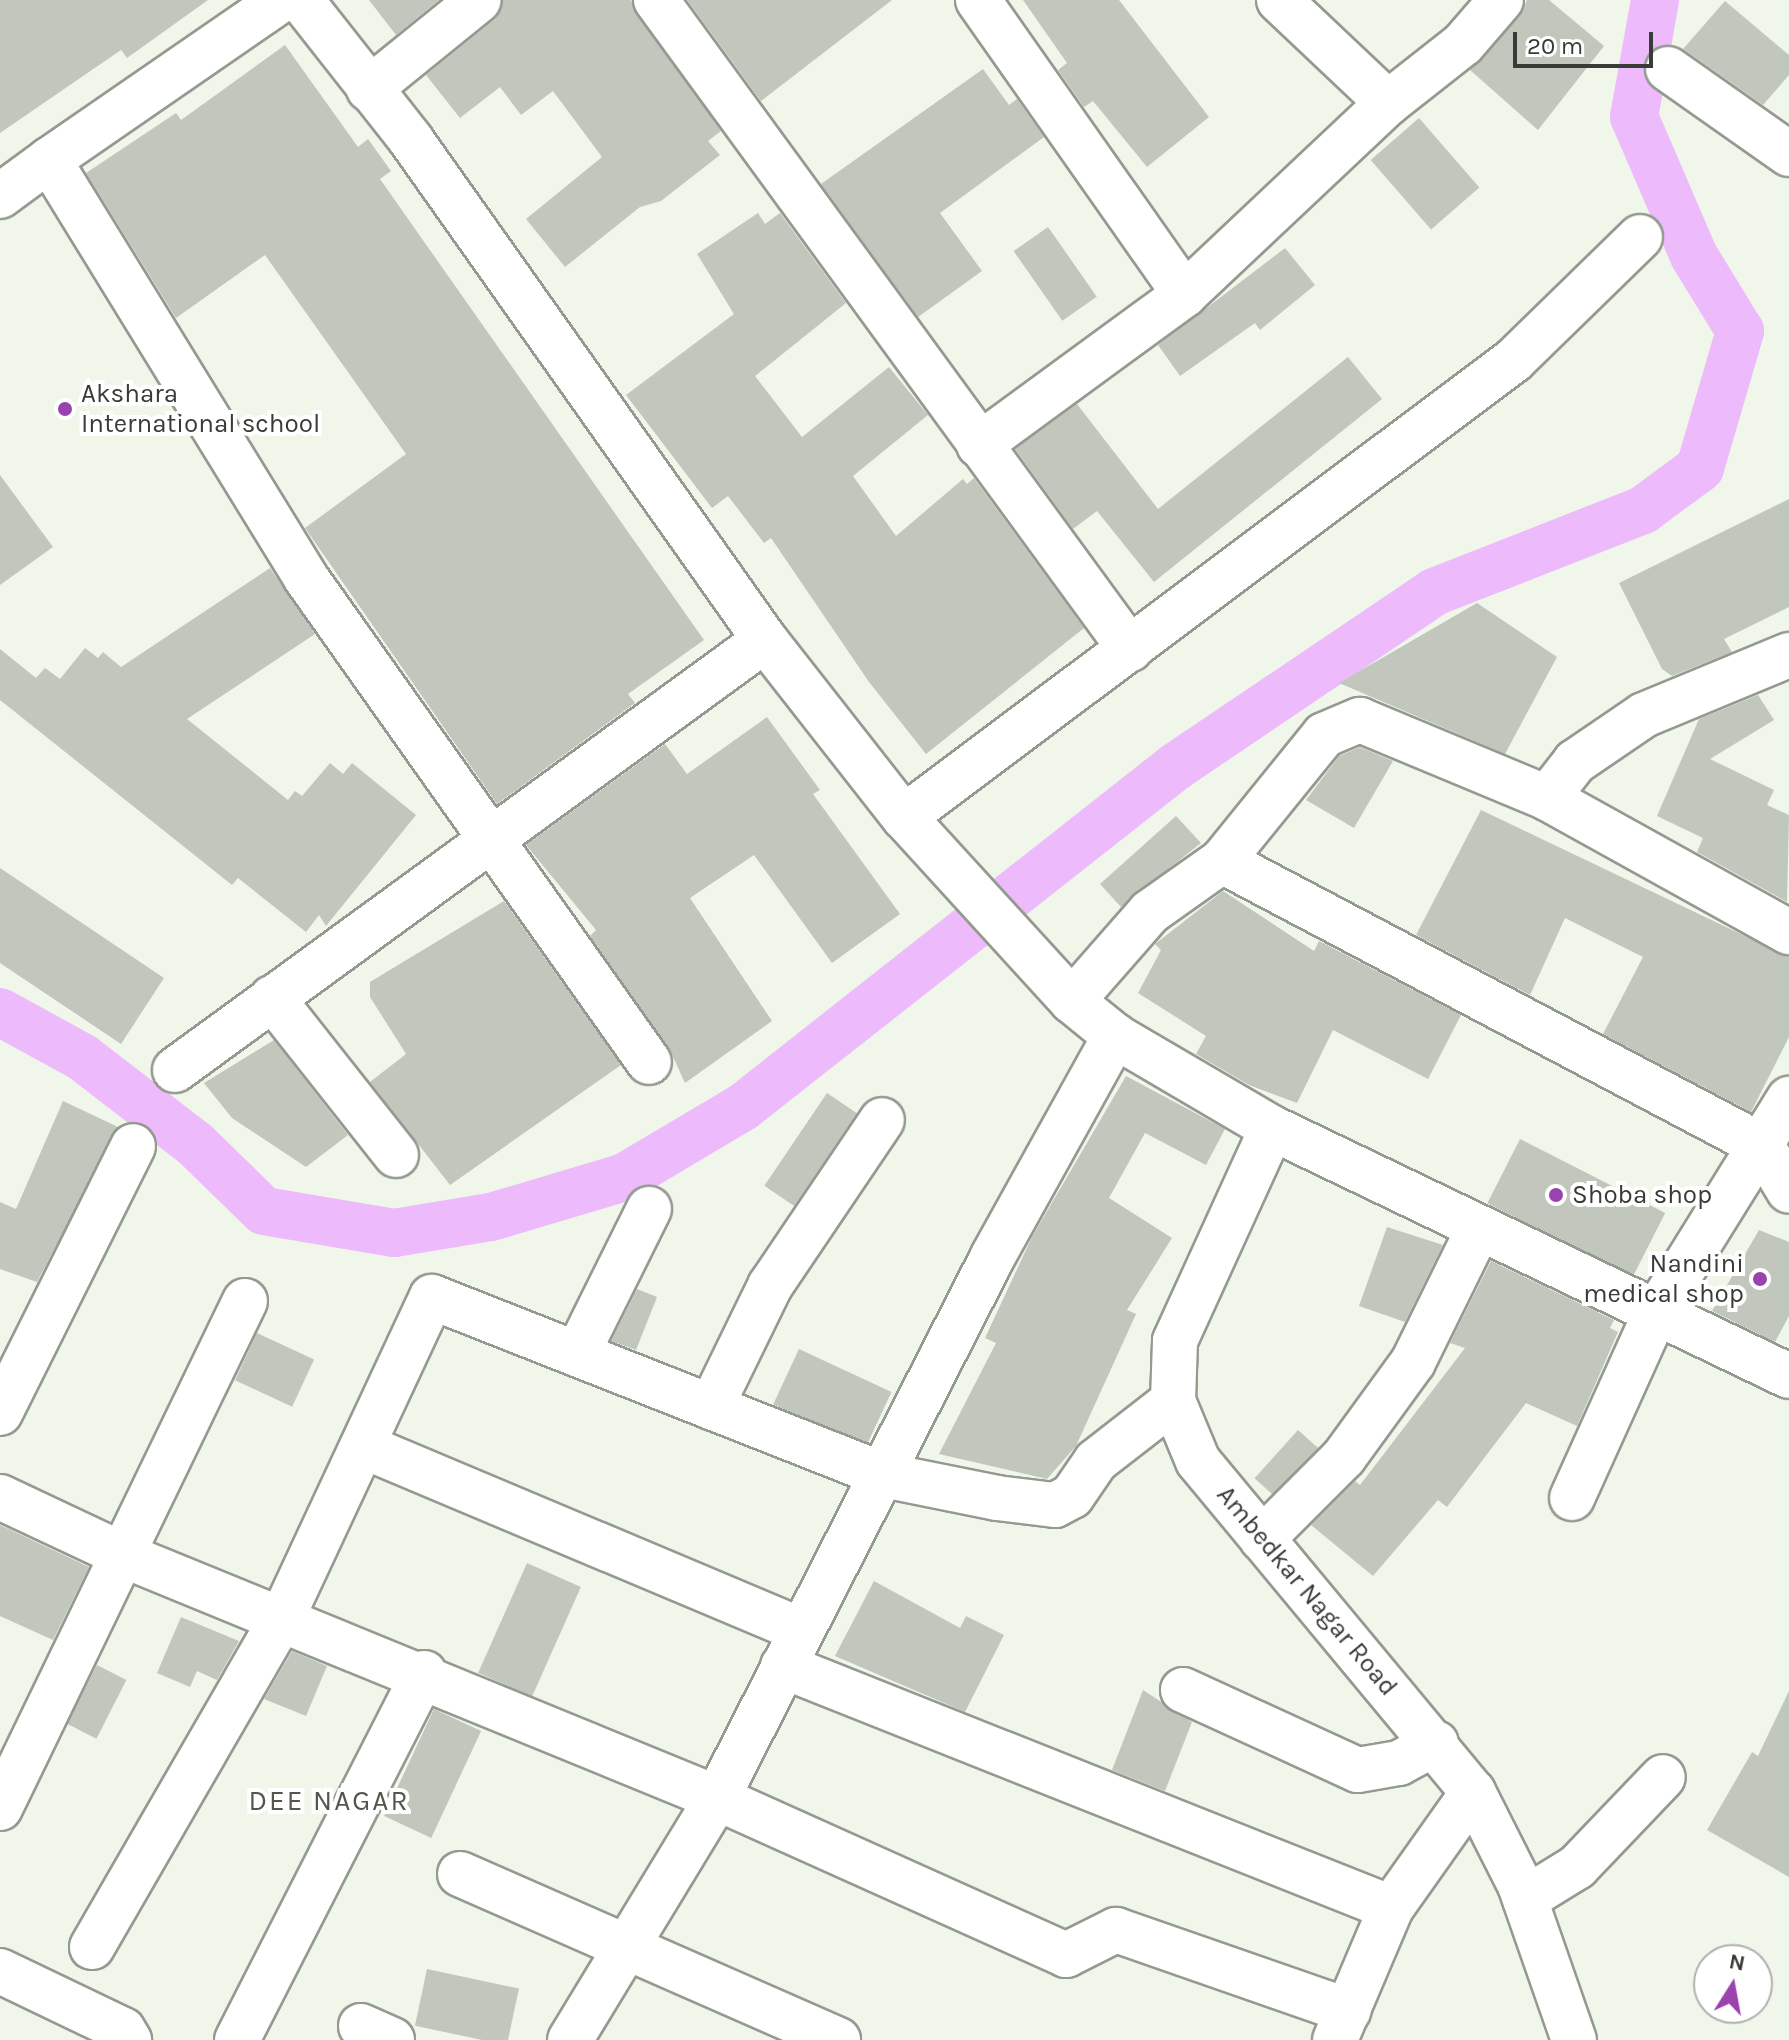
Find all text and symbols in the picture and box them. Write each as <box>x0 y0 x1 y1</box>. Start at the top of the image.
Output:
scale bar <box>1517 16 1657 66</box>
text: 20 m <box>1527 32 1583 60</box>
place label: Akshara International school <box>81 378 320 440</box>
marker: Akshara International school <box>56 400 74 418</box>
place label: Shoba shop <box>1572 1179 1712 1211</box>
marker: Shoba shop <box>1547 1186 1565 1204</box>
place label: Nandini medical shop <box>1583 1248 1744 1310</box>
marker: Nandini medical shop <box>1751 1270 1769 1288</box>
street label: Ambedkar Nagar Road <box>1210 1480 1404 1702</box>
district label: DEE NAGAR <box>248 1784 410 1818</box>
north arrow <box>1693 1944 1773 2024</box>
text: N <box>1727 1948 1747 1977</box>

